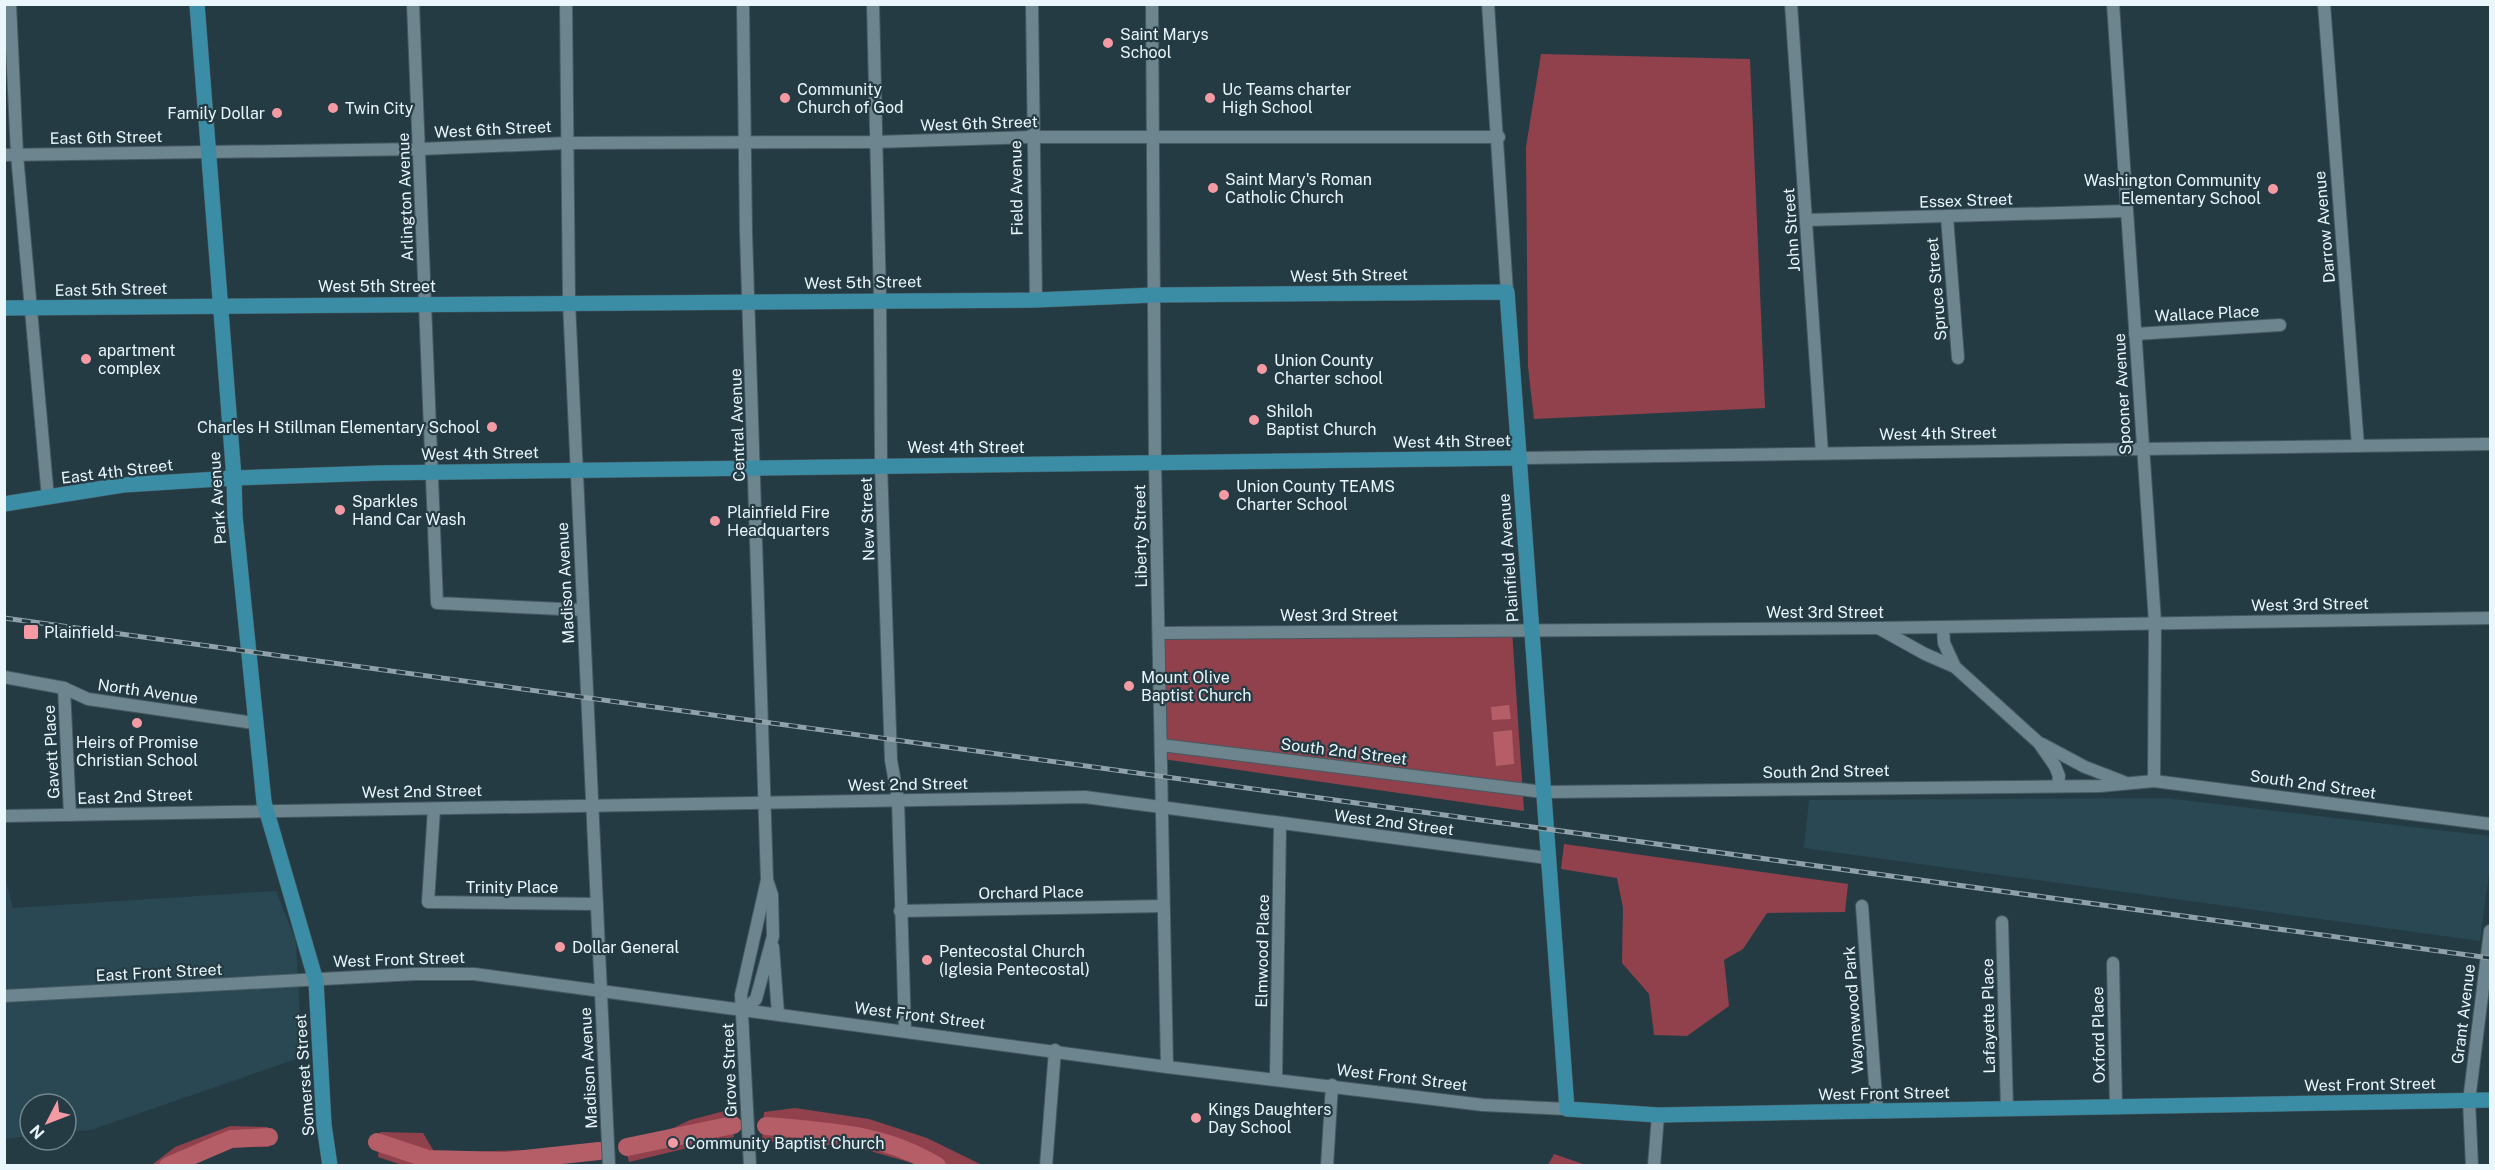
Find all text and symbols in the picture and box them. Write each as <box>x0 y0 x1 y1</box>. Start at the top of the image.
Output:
place label: Saint Marys School <box>1120 25 1209 62</box>
marker: Saint Marys School <box>1101 36 1115 50</box>
place label: Community Church of God <box>797 80 904 117</box>
place label: Uc Teams charter High School <box>1222 80 1351 117</box>
marker: Community Church of God <box>778 91 792 105</box>
marker: Uc Teams charter High School <box>1203 91 1217 105</box>
place label: Twin City <box>345 99 414 118</box>
marker: Twin City <box>326 101 340 115</box>
place label: Family Dollar <box>167 104 265 123</box>
marker: Family Dollar <box>270 106 284 120</box>
street label: West 6th Street <box>920 112 1038 135</box>
street label: West 6th Street <box>434 117 552 142</box>
street label: East 6th Street <box>50 127 162 148</box>
street label: Arlington Avenue <box>394 132 417 262</box>
street label: Field Avenue <box>1006 140 1027 236</box>
place label: Saint Mary's Roman Catholic Church <box>1225 170 1372 207</box>
street label: Darrow Avenue <box>2310 170 2339 284</box>
place label: Washington Community Elementary School <box>2084 171 2261 208</box>
marker: Saint Mary's Roman Catholic Church <box>1206 181 1220 195</box>
marker: Washington Community Elementary School <box>2266 182 2280 196</box>
street label: John Street <box>1779 187 1804 273</box>
street label: Essex Street <box>1919 189 2013 212</box>
street label: Spruce Street <box>1923 236 1950 342</box>
street label: West 5th Street <box>1290 265 1408 286</box>
street label: West 5th Street <box>804 272 922 293</box>
street label: West 5th Street <box>318 277 436 296</box>
street label: East 5th Street <box>54 279 168 300</box>
street label: Wallace Place <box>2154 301 2260 326</box>
street label: Spooner Avenue <box>2110 333 2135 455</box>
place label: apartment complex <box>98 341 175 378</box>
place label: Union County Charter school <box>1274 351 1383 388</box>
marker: apartment complex <box>79 352 93 366</box>
marker: Union County Charter school <box>1255 362 1269 376</box>
street label: Central Avenue <box>726 368 749 482</box>
place label: Shiloh Baptist Church <box>1266 402 1377 439</box>
marker: Shiloh Baptist Church <box>1247 413 1261 427</box>
place label: Charles H Stillman Elementary School <box>197 418 480 437</box>
marker: Charles H Stillman Elementary School <box>485 420 499 434</box>
street label: West 4th Street <box>1879 423 1997 444</box>
street label: West 4th Street <box>1393 431 1511 452</box>
street label: West 4th Street <box>907 438 1025 457</box>
street label: West 4th Street <box>421 443 539 464</box>
street label: Park Avenue <box>205 451 230 545</box>
street label: East 4th Street <box>60 455 174 488</box>
street label: New Street <box>857 477 878 561</box>
place label: Union County TEAMS Charter School <box>1236 477 1395 514</box>
street label: Liberty Street <box>1130 484 1151 588</box>
marker: Union County TEAMS Charter School <box>1217 488 1231 502</box>
place label: Sparkles Hand Car Wash <box>352 492 466 529</box>
street label: Plainfield Avenue <box>1495 493 1522 623</box>
marker: Sparkles Hand Car Wash <box>333 503 347 517</box>
place label: Plainfield Fire Headquarters <box>727 503 830 540</box>
marker: Plainfield Fire Headquarters <box>708 514 722 528</box>
street label: Madison Avenue <box>553 522 578 644</box>
street label: West 3rd Street <box>2251 594 2369 615</box>
street label: West 3rd Street <box>1766 603 1884 622</box>
street label: West 3rd Street <box>1280 606 1398 625</box>
marker: Plainfield <box>22 623 40 641</box>
place label: Plainfield <box>44 623 114 642</box>
place label: Mount Olive Baptist Church <box>1141 668 1252 705</box>
street label: North Avenue <box>96 675 199 708</box>
marker: Mount Olive Baptist Church <box>1122 679 1136 693</box>
street label: Gavett Place <box>40 705 63 799</box>
marker: Heirs of Promise Christian School <box>130 716 144 730</box>
place label: Heirs of Promise Christian School <box>76 733 198 770</box>
street label: South 2nd Street <box>1280 734 1408 769</box>
street label: South 2nd Street <box>1762 761 1890 782</box>
street label: South 2nd Street <box>2249 766 2377 803</box>
street label: West 2nd Street <box>848 774 968 795</box>
street label: West 2nd Street <box>362 781 482 802</box>
street label: East 2nd Street <box>77 785 193 808</box>
street label: West 2nd Street <box>1333 806 1455 839</box>
street label: Trinity Place <box>466 878 558 897</box>
street label: Orchard Place <box>978 882 1084 903</box>
street label: Elmwood Place <box>1252 894 1273 1008</box>
place label: Dollar General <box>572 938 679 957</box>
marker: Dollar General <box>553 940 567 954</box>
place label: Pentecostal Church (Iglesia Pentecostal) <box>939 942 1090 979</box>
street label: Waynewood Park <box>1840 946 1867 1074</box>
street label: West Front Street <box>333 948 465 971</box>
marker: Pentecostal Church (Iglesia Pentecostal) <box>920 953 934 967</box>
street label: Lafayette Place <box>1978 958 1999 1074</box>
street label: East Front Street <box>95 960 223 985</box>
street label: Grant Avenue <box>2448 963 2479 1065</box>
street label: Oxford Place <box>2088 986 2109 1084</box>
street label: West Front Street <box>853 998 987 1033</box>
street label: Madison Avenue <box>576 1007 601 1129</box>
street label: Somerset Street <box>291 1013 318 1137</box>
street label: Grove Street <box>718 1023 741 1117</box>
street label: West Front Street <box>1335 1060 1469 1095</box>
street label: West Front Street <box>2304 1074 2436 1095</box>
street label: West Front Street <box>1818 1083 1950 1104</box>
north arrow <box>18 1092 78 1152</box>
place label: Kings Daughters Day School <box>1208 1100 1331 1137</box>
marker: Kings Daughters Day School <box>1189 1111 1203 1125</box>
text: N <box>26 1121 48 1143</box>
place label: Community Baptist Church <box>685 1134 884 1153</box>
marker: Community Baptist Church <box>666 1136 680 1150</box>

